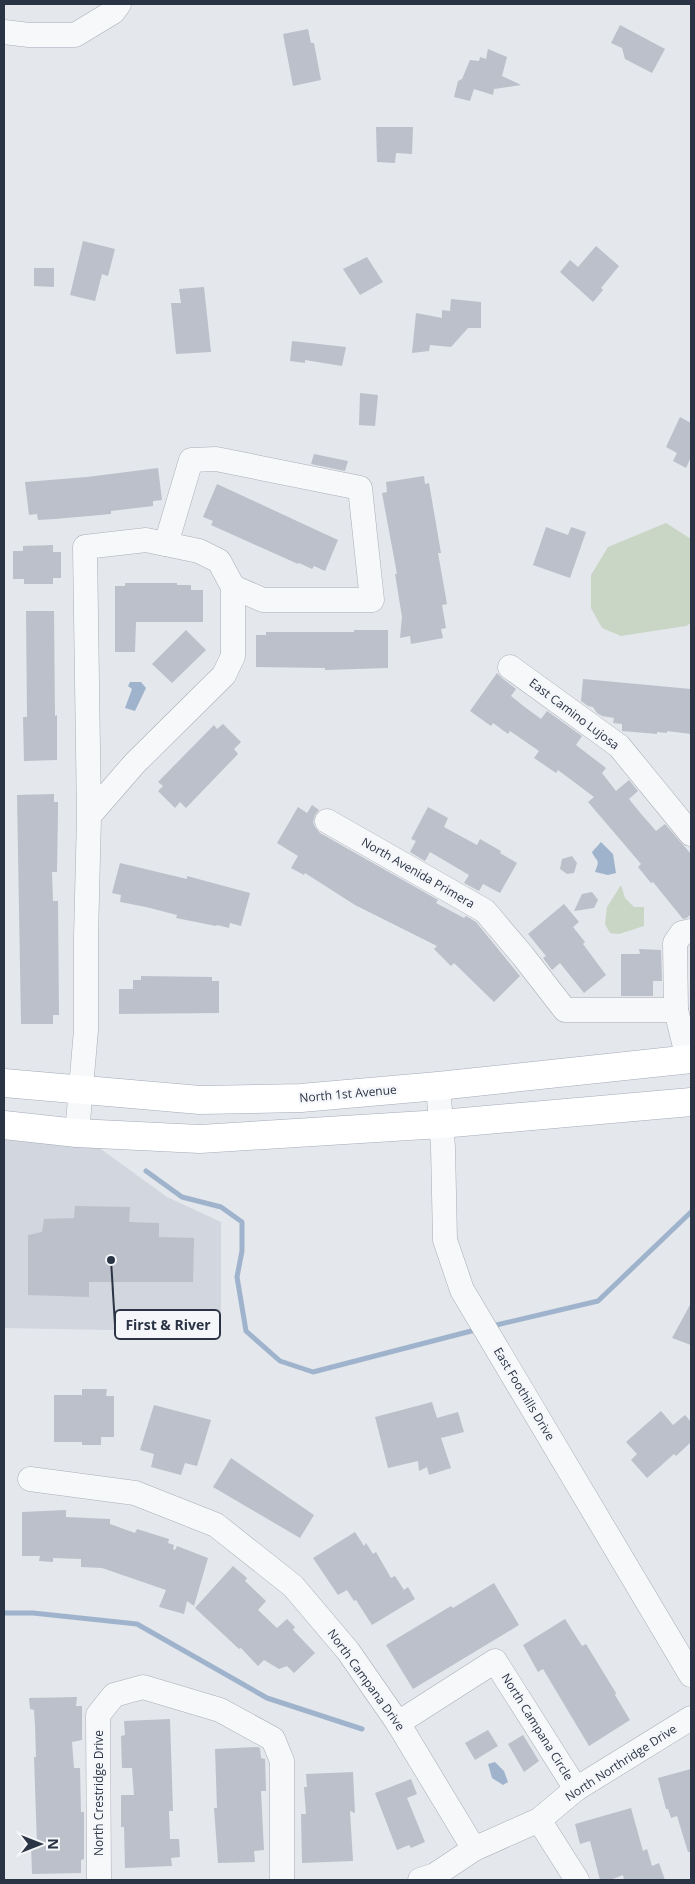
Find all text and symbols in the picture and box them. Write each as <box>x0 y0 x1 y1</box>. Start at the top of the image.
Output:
street label: East Camino Lujosa <box>526 674 623 753</box>
street label: North Avenida Primera <box>358 833 478 912</box>
street label: North 1st Avenue <box>299 1081 398 1106</box>
callout: First & River <box>115 1310 220 1339</box>
text: First & River <box>125 1315 211 1334</box>
street label: East Foothills Drive <box>490 1344 559 1444</box>
street label: North Campana Drive <box>324 1625 409 1734</box>
street label: North Campana Circle <box>498 1670 577 1784</box>
street label: North Northridge Drive <box>562 1720 680 1805</box>
street label: North Crestridge Drive <box>90 1730 107 1856</box>
north arrow <box>15 1819 65 1869</box>
text: N <box>44 1838 63 1850</box>

